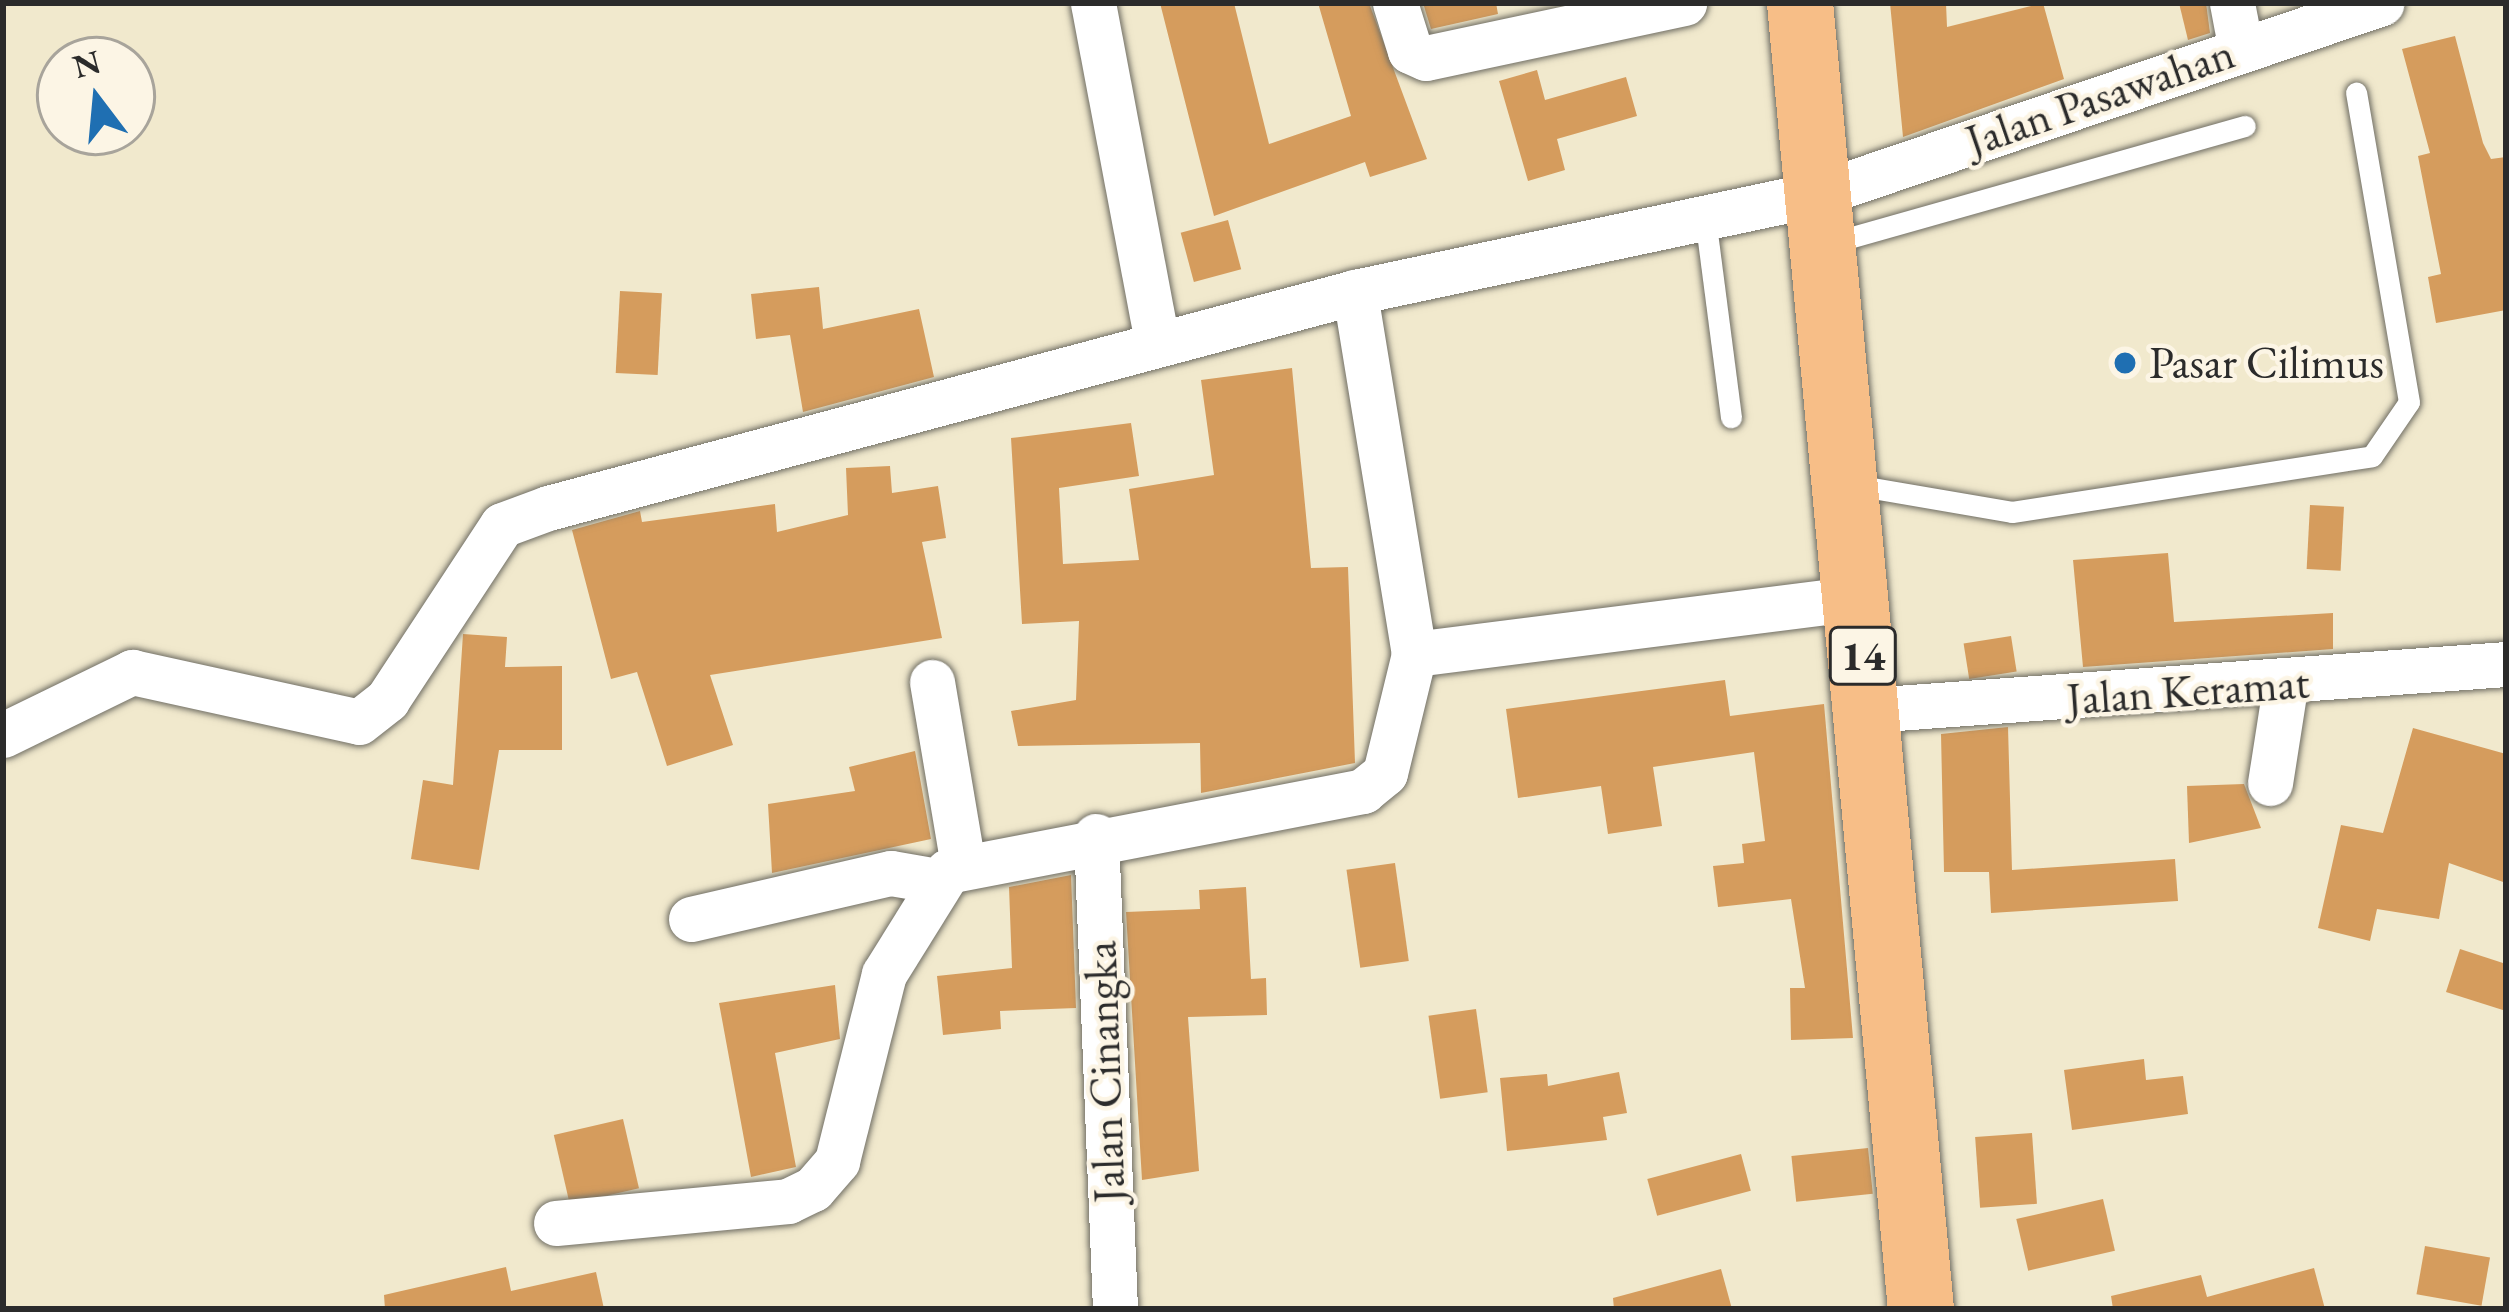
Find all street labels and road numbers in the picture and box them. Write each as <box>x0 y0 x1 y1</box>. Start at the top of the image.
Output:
street label: Jalan Pasawahan <box>1959 26 2241 168</box>
road number: 14 <box>1827 620 1899 692</box>
street label: Jalan Keramat <box>2065 656 2311 726</box>
street label: Jalan Cinangka <box>1073 940 1137 1204</box>

